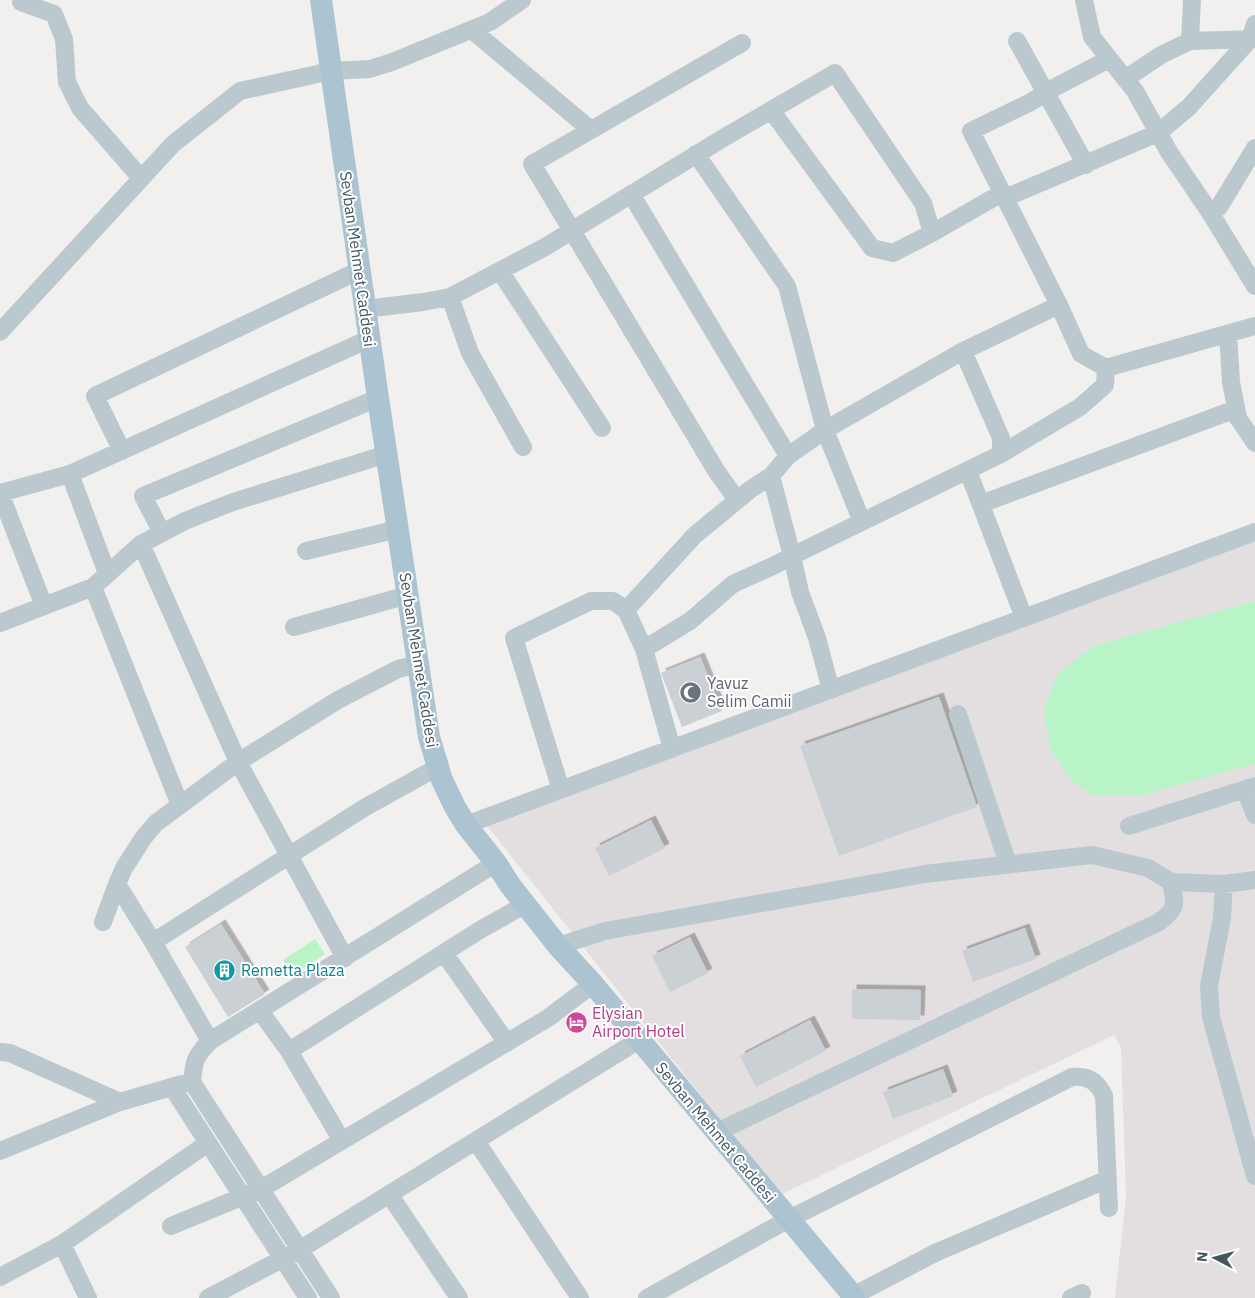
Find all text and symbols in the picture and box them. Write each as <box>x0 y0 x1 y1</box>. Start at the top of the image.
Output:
street label: Sevban Mehmet Caddesi <box>336 170 380 348</box>
street label: Sevban Mehmet Caddesi <box>395 571 443 749</box>
place label: Yavuz Selim Camii <box>707 673 792 711</box>
mosque icon: Yavuz Selim Camii <box>679 680 703 704</box>
building icon: Remetta Plaza <box>213 958 237 982</box>
place label: Remetta Plaza <box>241 960 345 980</box>
place label: Elysian Airport Hotel <box>592 1003 685 1041</box>
hotel icon: Elysian Airport Hotel <box>564 1010 588 1034</box>
street label: Sevban Mehmet Caddesi <box>651 1058 781 1206</box>
north arrow <box>1190 1233 1240 1283</box>
text: N <box>1193 1251 1212 1263</box>

